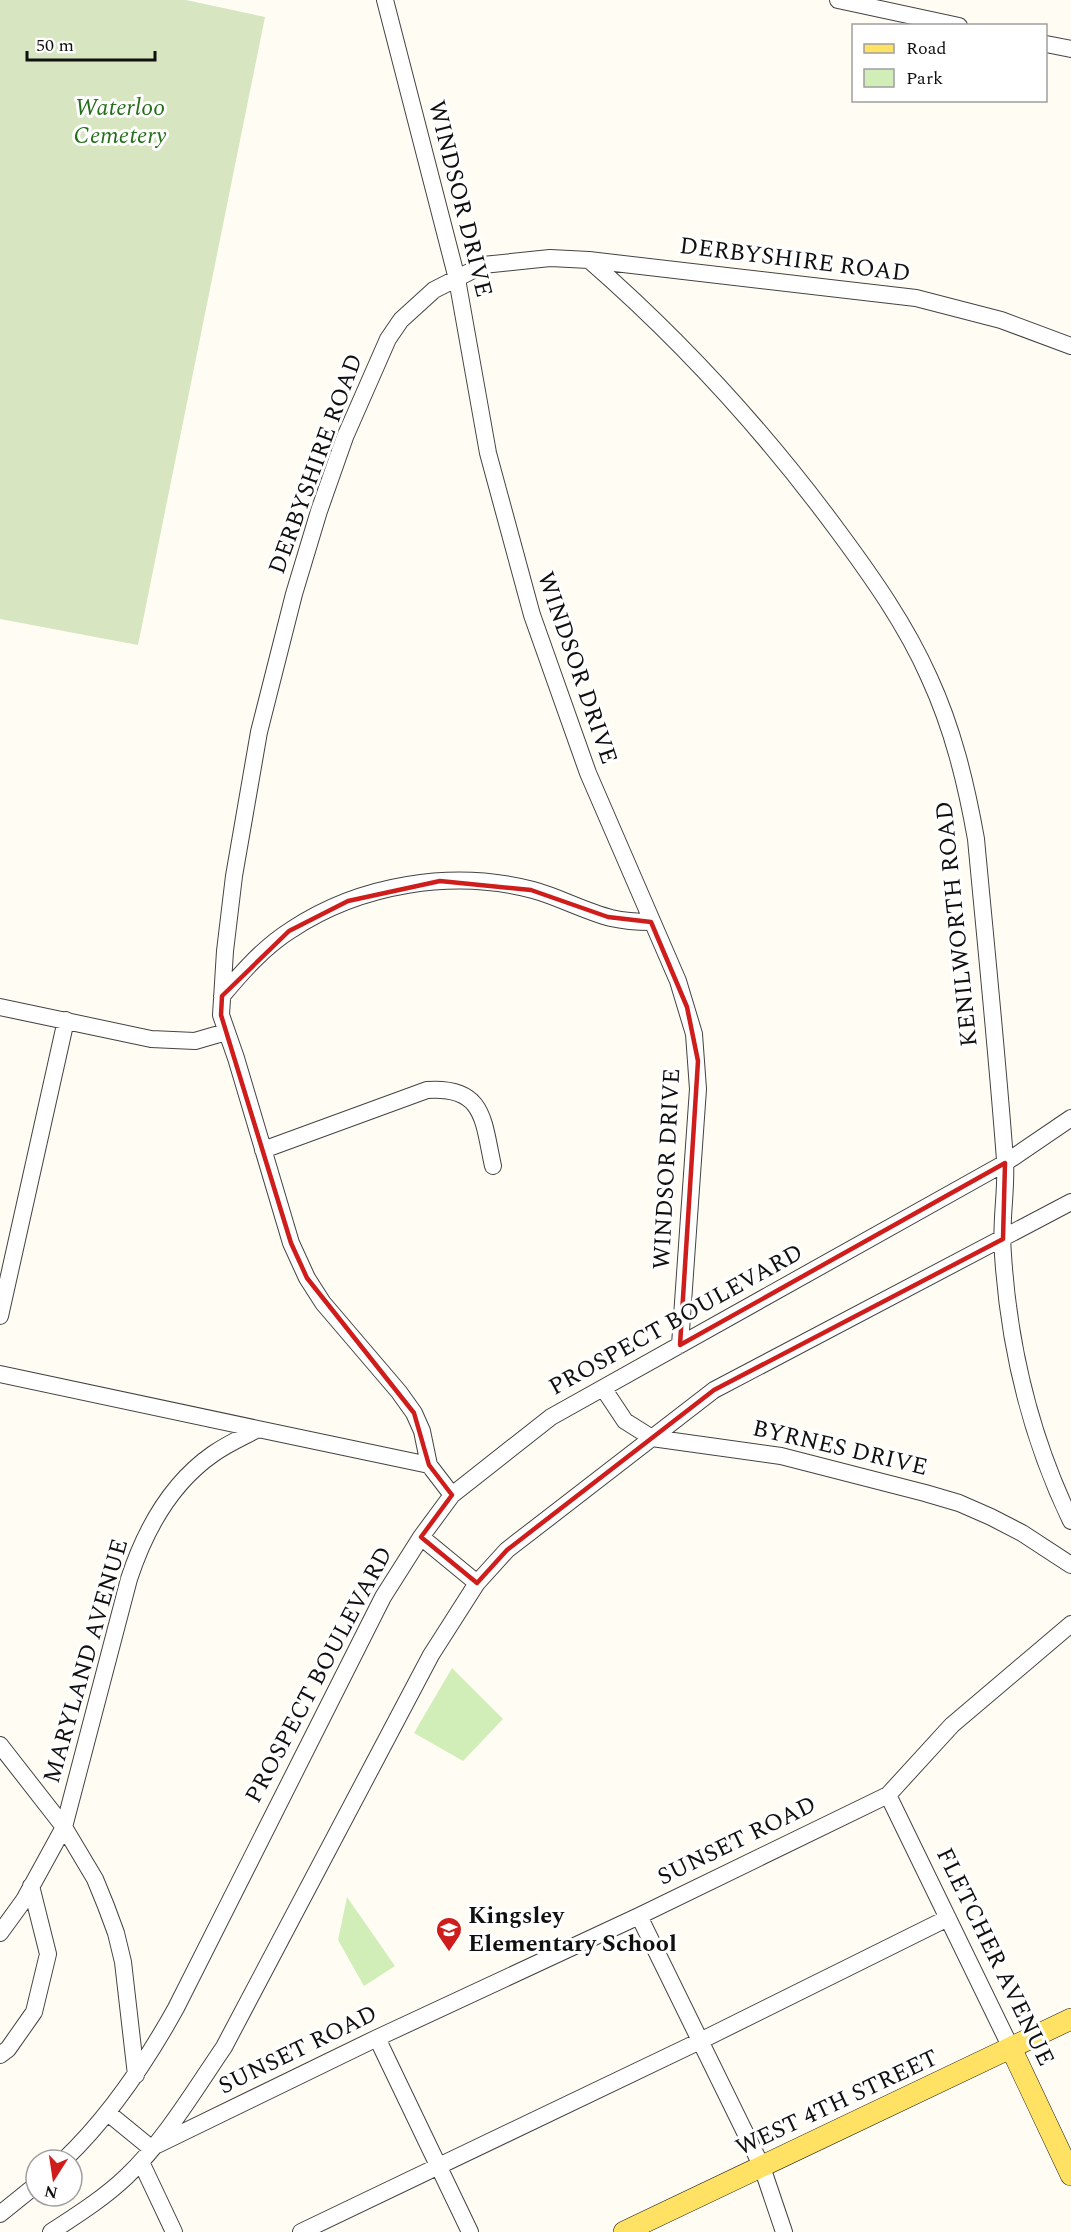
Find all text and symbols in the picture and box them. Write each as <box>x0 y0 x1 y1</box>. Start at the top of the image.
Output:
scale bar <box>27 24 154 62</box>
legend <box>852 24 1047 102</box>
text: 50 m <box>36 32 74 59</box>
text: Road <box>906 35 947 62</box>
text: Park <box>906 65 943 92</box>
park label: Waterloo Cemetery <box>74 90 167 154</box>
street label: WINDSOR DRIVE <box>418 97 502 301</box>
street label: DERBYSHIRE ROAD <box>678 228 912 292</box>
street label: DERBYSHIRE ROAD <box>259 349 373 579</box>
street label: WINDSOR DRIVE <box>527 567 627 769</box>
street label: KENILWORTH ROAD <box>926 799 988 1049</box>
street label: WINDSOR DRIVE <box>644 1067 690 1271</box>
street label: PROSPECT BOULEVARD <box>542 1235 810 1405</box>
street label: BYRNES DRIVE <box>749 1410 931 1486</box>
street label: MARYLAND AVENUE <box>34 1534 138 1788</box>
street label: PROSPECT BOULEVARD <box>236 1540 402 1810</box>
street label: SUNSET ROAD <box>651 1787 823 1895</box>
street label: FLETCHER AVENUE <box>926 1842 1064 2072</box>
place label: Kingsley Elementary School <box>468 1898 677 1962</box>
school or university icon: Kingsley Elementary School <box>434 1915 464 1953</box>
street label: SUNSET ROAD <box>212 1996 384 2104</box>
street label: WEST 4TH STREET <box>730 2040 944 2166</box>
north arrow <box>24 2148 84 2208</box>
text: N <box>42 2179 60 2205</box>

